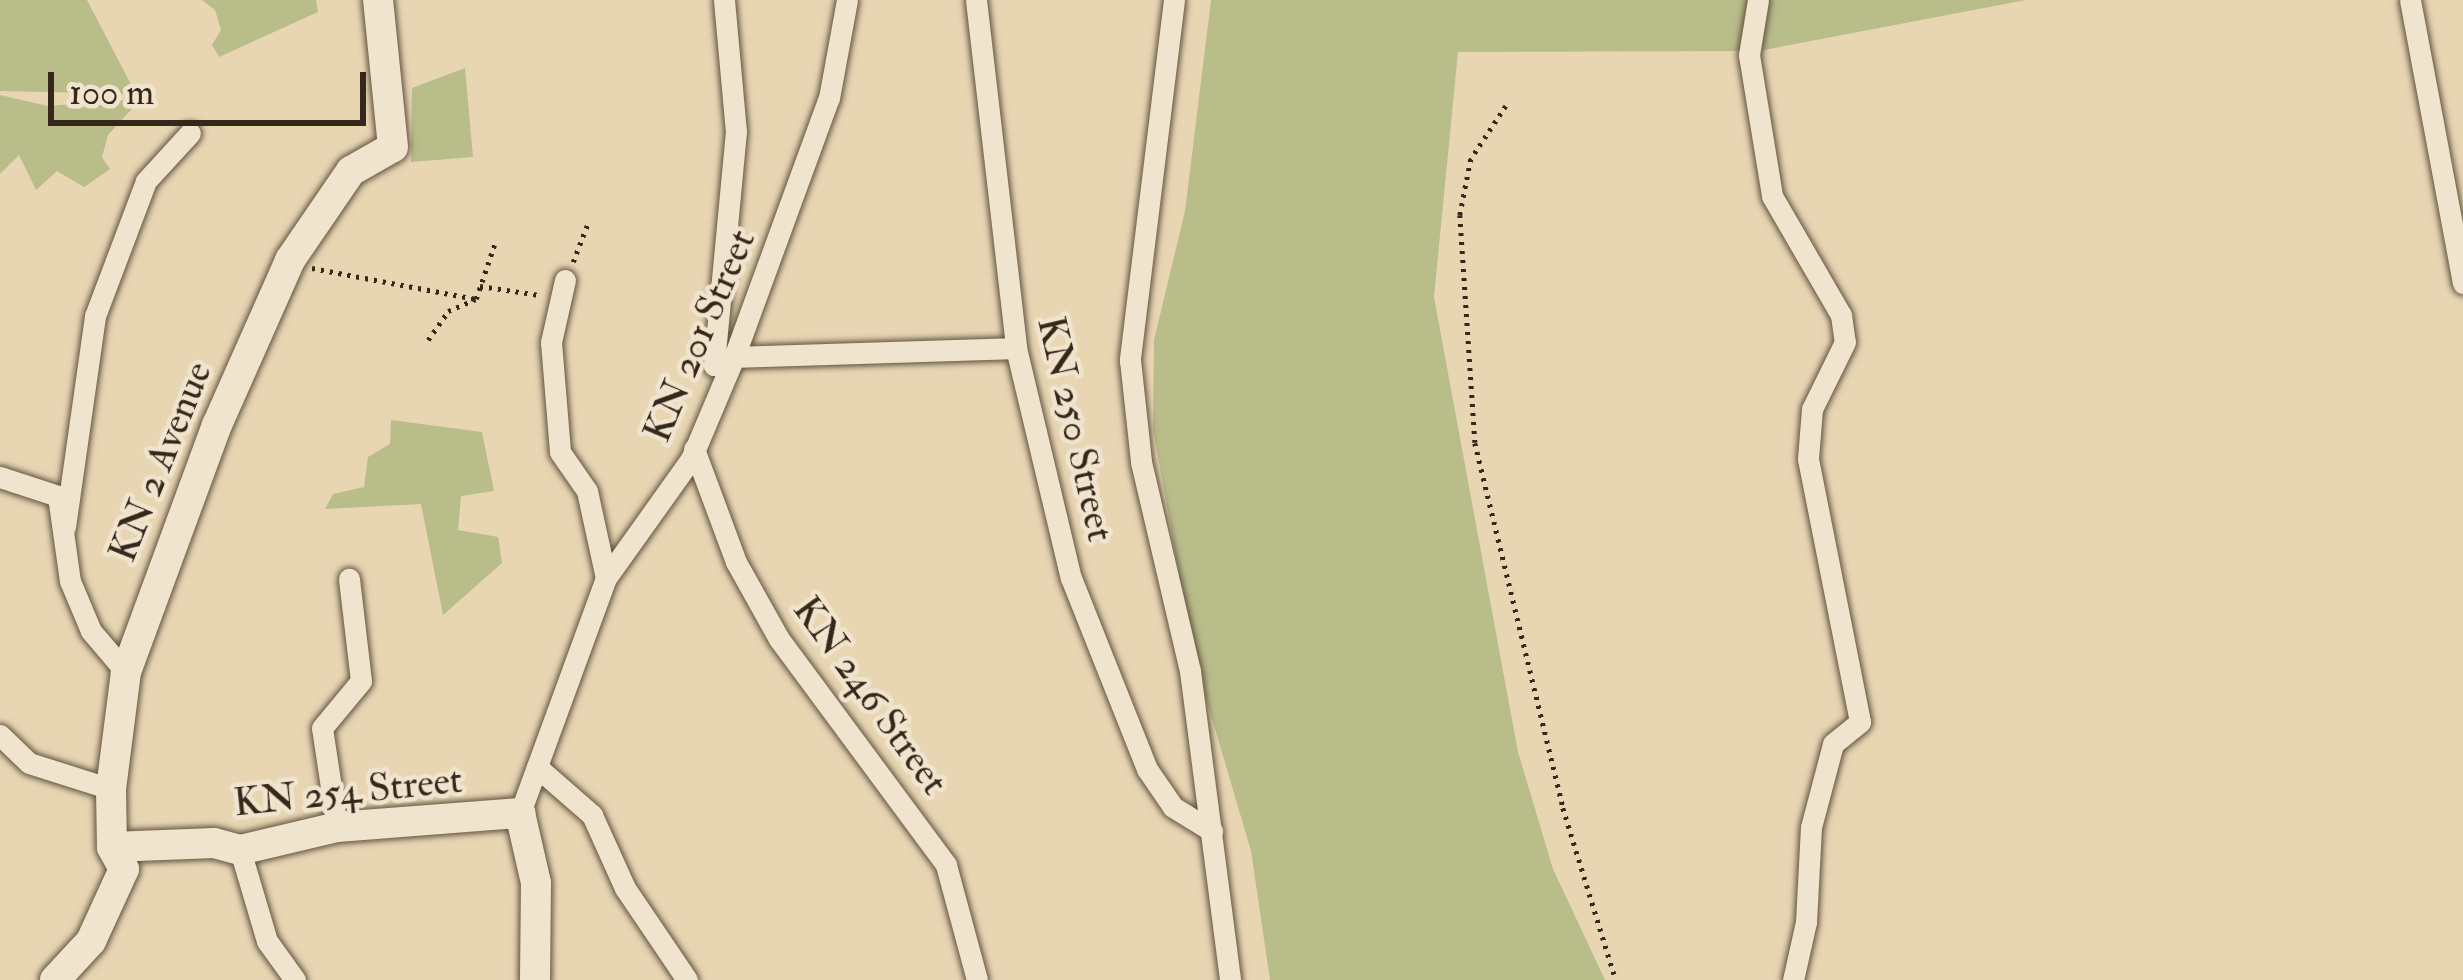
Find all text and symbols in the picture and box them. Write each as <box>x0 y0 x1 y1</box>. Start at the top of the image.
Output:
scale bar <box>54 48 372 122</box>
text: 100 m <box>69 70 154 115</box>
street label: KN 201 Street <box>634 223 766 449</box>
street label: KN 250 Street <box>1026 312 1124 546</box>
street label: KN 2 Avenue <box>100 355 222 569</box>
street label: KN 246 Street <box>783 588 957 804</box>
street label: KN 254 Street <box>231 757 465 827</box>

